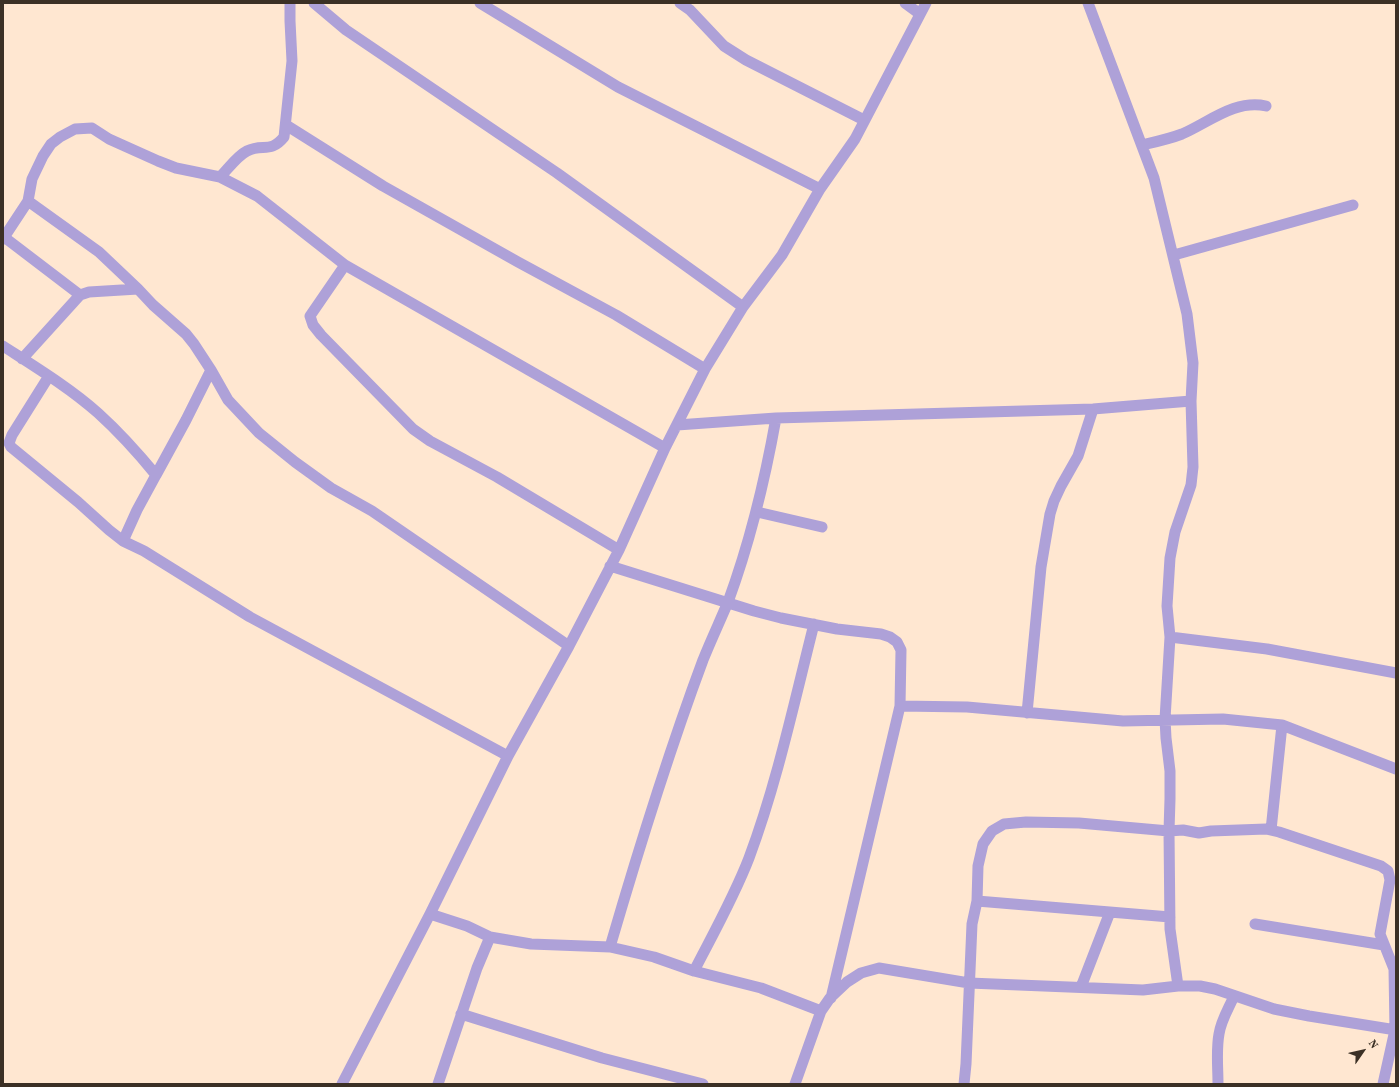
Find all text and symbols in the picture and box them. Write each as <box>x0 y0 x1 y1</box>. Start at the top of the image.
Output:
north arrow <box>1343 1031 1383 1071</box>
text: N <box>1365 1036 1382 1052</box>

